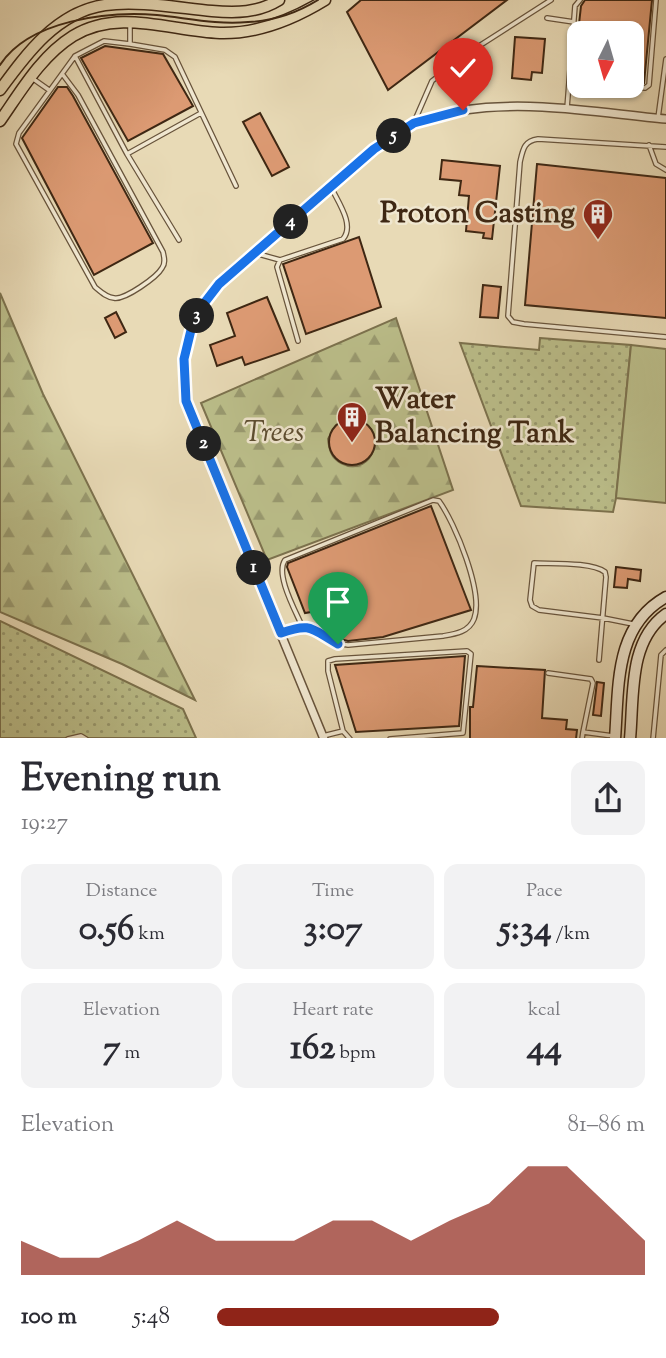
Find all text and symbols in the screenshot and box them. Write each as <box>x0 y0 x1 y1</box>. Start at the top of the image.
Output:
north arrow <box>567 21 644 98</box>
map controls <box>567 21 644 98</box>
pin <box>433 38 493 110</box>
icon: check <box>444 49 482 87</box>
pin: 5 <box>376 118 412 154</box>
text: 5 <box>390 122 397 149</box>
place label: Proton Casting <box>380 193 575 236</box>
building icon: Proton Casting <box>581 197 615 241</box>
pin: 4 <box>274 204 308 240</box>
text: 4 <box>286 208 295 235</box>
pin: 3 <box>180 298 214 334</box>
text: 3 <box>193 302 200 329</box>
place label: Water Balancing Tank <box>375 379 575 456</box>
building icon: Water Balancing Tank <box>335 400 369 444</box>
park label: Trees <box>244 412 304 455</box>
pin: 2 <box>186 426 222 462</box>
text: 2 <box>199 430 208 457</box>
pin: 1 <box>236 550 272 586</box>
text: 1 <box>250 554 257 581</box>
pin <box>308 572 368 644</box>
icon: arrive <box>319 583 357 621</box>
text: Evening run <box>21 754 221 808</box>
button: share <box>571 761 645 835</box>
text: 19:27 <box>21 807 68 840</box>
text: Distance <box>86 878 157 905</box>
text: Time <box>312 878 354 905</box>
text: Pace <box>526 878 563 905</box>
text: 0.56 <box>79 905 134 956</box>
text: 3:07 <box>304 905 362 956</box>
text: 5:34 <box>499 905 552 956</box>
text: km <box>134 921 165 948</box>
text: /km <box>552 921 590 948</box>
text: Elevation <box>83 997 160 1024</box>
text: Heart rate <box>292 997 374 1024</box>
text: kcal <box>528 997 561 1024</box>
text: 7 <box>103 1024 121 1075</box>
text: 162 <box>290 1024 335 1075</box>
text: 44 <box>527 1024 562 1075</box>
text: m <box>121 1040 140 1067</box>
text: bpm <box>335 1040 376 1067</box>
text: Elevation <box>21 1109 114 1142</box>
text: 81–86 m <box>568 1109 645 1142</box>
text: 100 m <box>21 1301 77 1334</box>
text: 5:48 <box>133 1301 170 1334</box>

